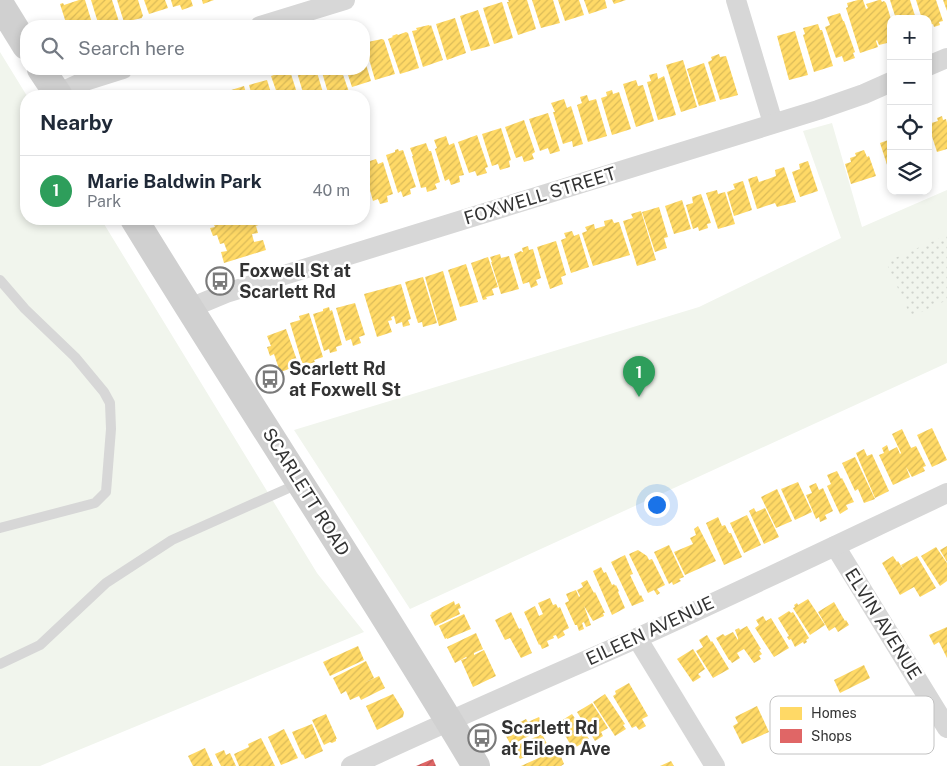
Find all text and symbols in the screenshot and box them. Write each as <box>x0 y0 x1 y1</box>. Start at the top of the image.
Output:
map controls <box>887 15 932 195</box>
button: + <box>887 15 932 60</box>
search box <box>20 20 370 75</box>
icon: search <box>38 34 66 62</box>
text: Search here <box>78 37 185 59</box>
button: − <box>887 60 932 105</box>
button: locate <box>887 105 932 150</box>
text: Nearby <box>40 110 113 135</box>
button: layers <box>887 150 932 195</box>
street label: FOXWELL STREET <box>461 162 619 229</box>
text: Marie Baldwin Park <box>87 170 262 192</box>
text: 1 <box>53 181 59 200</box>
text: 40 m <box>312 181 350 200</box>
text: Park <box>87 192 121 211</box>
place label: Foxwell St at Scarlett Rd <box>239 260 351 302</box>
bus stop icon: Foxwell St at Scarlett Rd <box>205 266 235 296</box>
pin: 1 <box>623 356 655 397</box>
place label: Scarlett Rd at Foxwell St <box>289 358 401 400</box>
bus stop icon: Scarlett Rd at Foxwell St <box>255 364 285 394</box>
street label: SCARLETT ROAD <box>259 424 354 560</box>
your location <box>644 492 670 518</box>
street label: ELVIN AVENUE <box>841 564 926 683</box>
street label: EILEEN AVENUE <box>583 592 717 669</box>
legend <box>770 696 934 754</box>
text: Homes <box>811 705 857 721</box>
place label: Scarlett Rd at Eileen Ave <box>501 717 611 759</box>
bus stop icon: Scarlett Rd at Eileen Ave <box>467 723 497 753</box>
text: Shops <box>811 728 852 744</box>

